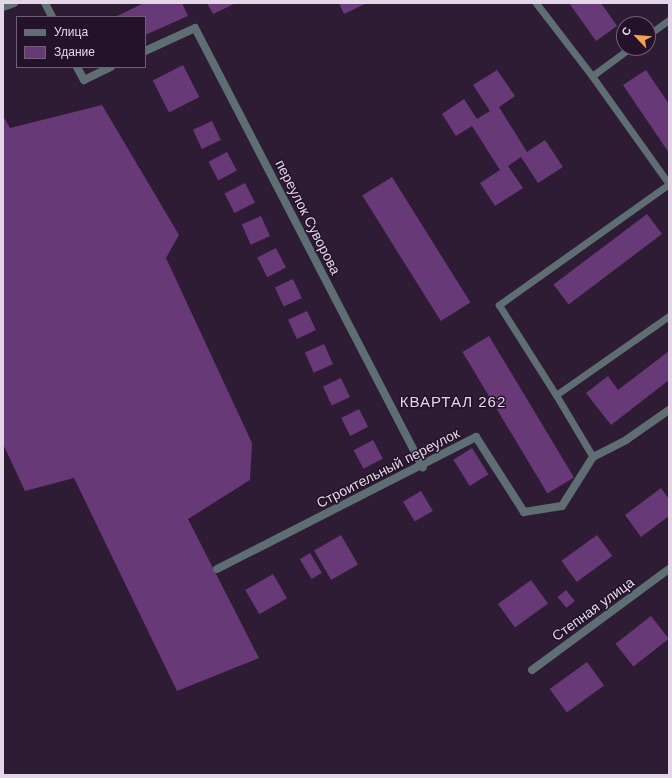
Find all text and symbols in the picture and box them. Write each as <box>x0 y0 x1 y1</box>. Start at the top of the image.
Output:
legend <box>16 16 146 68</box>
north arrow <box>616 16 656 56</box>
text: Улица <box>54 25 88 39</box>
text: С <box>619 25 633 37</box>
text: Здание <box>54 45 95 59</box>
street label: переулок Суворова <box>272 157 344 277</box>
district label: КВАРТАЛ 262 <box>400 393 506 411</box>
street label: Строительный переулок <box>314 425 462 511</box>
street label: Степная улица <box>549 574 637 644</box>

